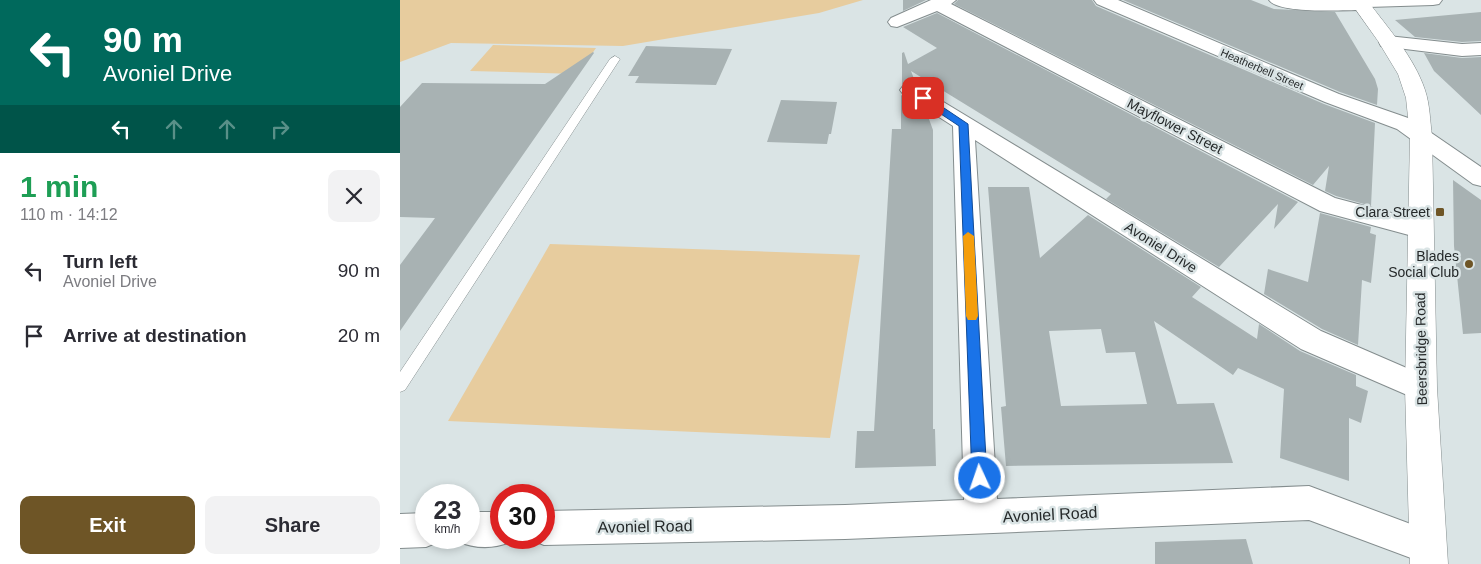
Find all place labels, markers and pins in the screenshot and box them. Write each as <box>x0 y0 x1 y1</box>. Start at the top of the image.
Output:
pin <box>902 77 944 119</box>
place label: Clara Street <box>1355 204 1430 220</box>
marker: Clara Street <box>1434 206 1446 218</box>
place label: Blades Social Club <box>1388 248 1459 280</box>
marker: Blades Social Club <box>1463 258 1475 270</box>

